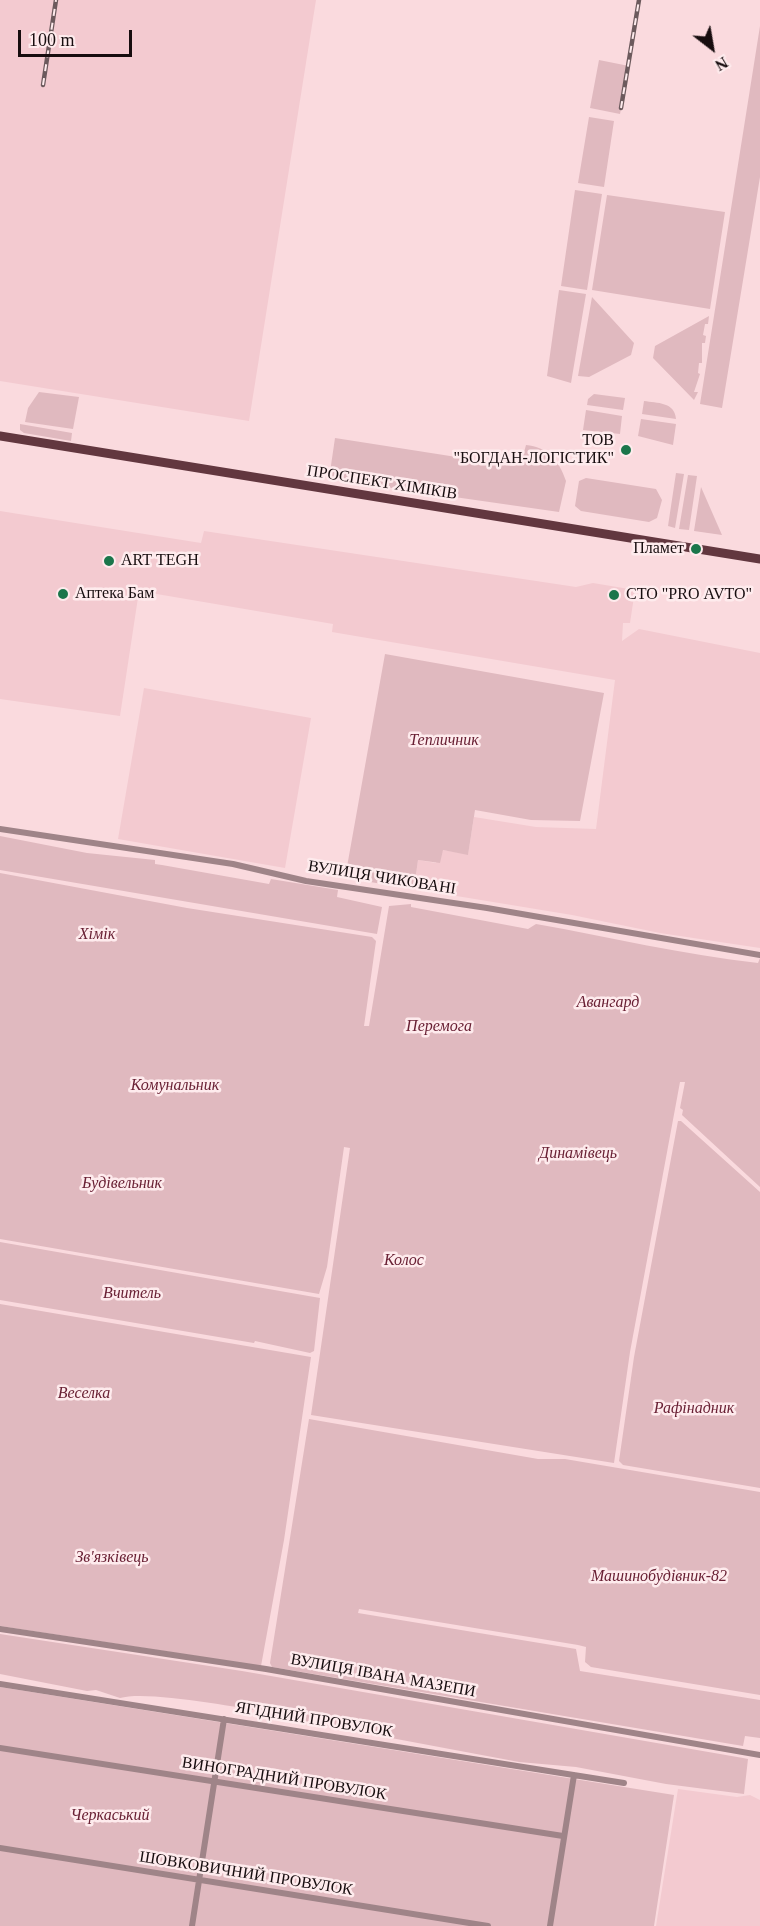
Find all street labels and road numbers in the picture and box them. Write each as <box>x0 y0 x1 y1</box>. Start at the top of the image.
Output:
street label: ПРОСПЕКТ ХІМІКІВ <box>305 462 459 504</box>
street label: ВУЛИЦЯ ЧИКОВАНІ <box>307 857 457 899</box>
street label: ВУЛИЦЯ ІВАНА МАЗЕПИ <box>289 1650 477 1702</box>
street label: ЯГІДНИЙ ПРОВУЛОК <box>234 1698 394 1742</box>
street label: ВИНОГРАДНИЙ ПРОВУЛОК <box>180 1753 388 1805</box>
street label: ШОВКОВИЧНИЙ ПРОВУЛОК <box>138 1848 354 1900</box>

